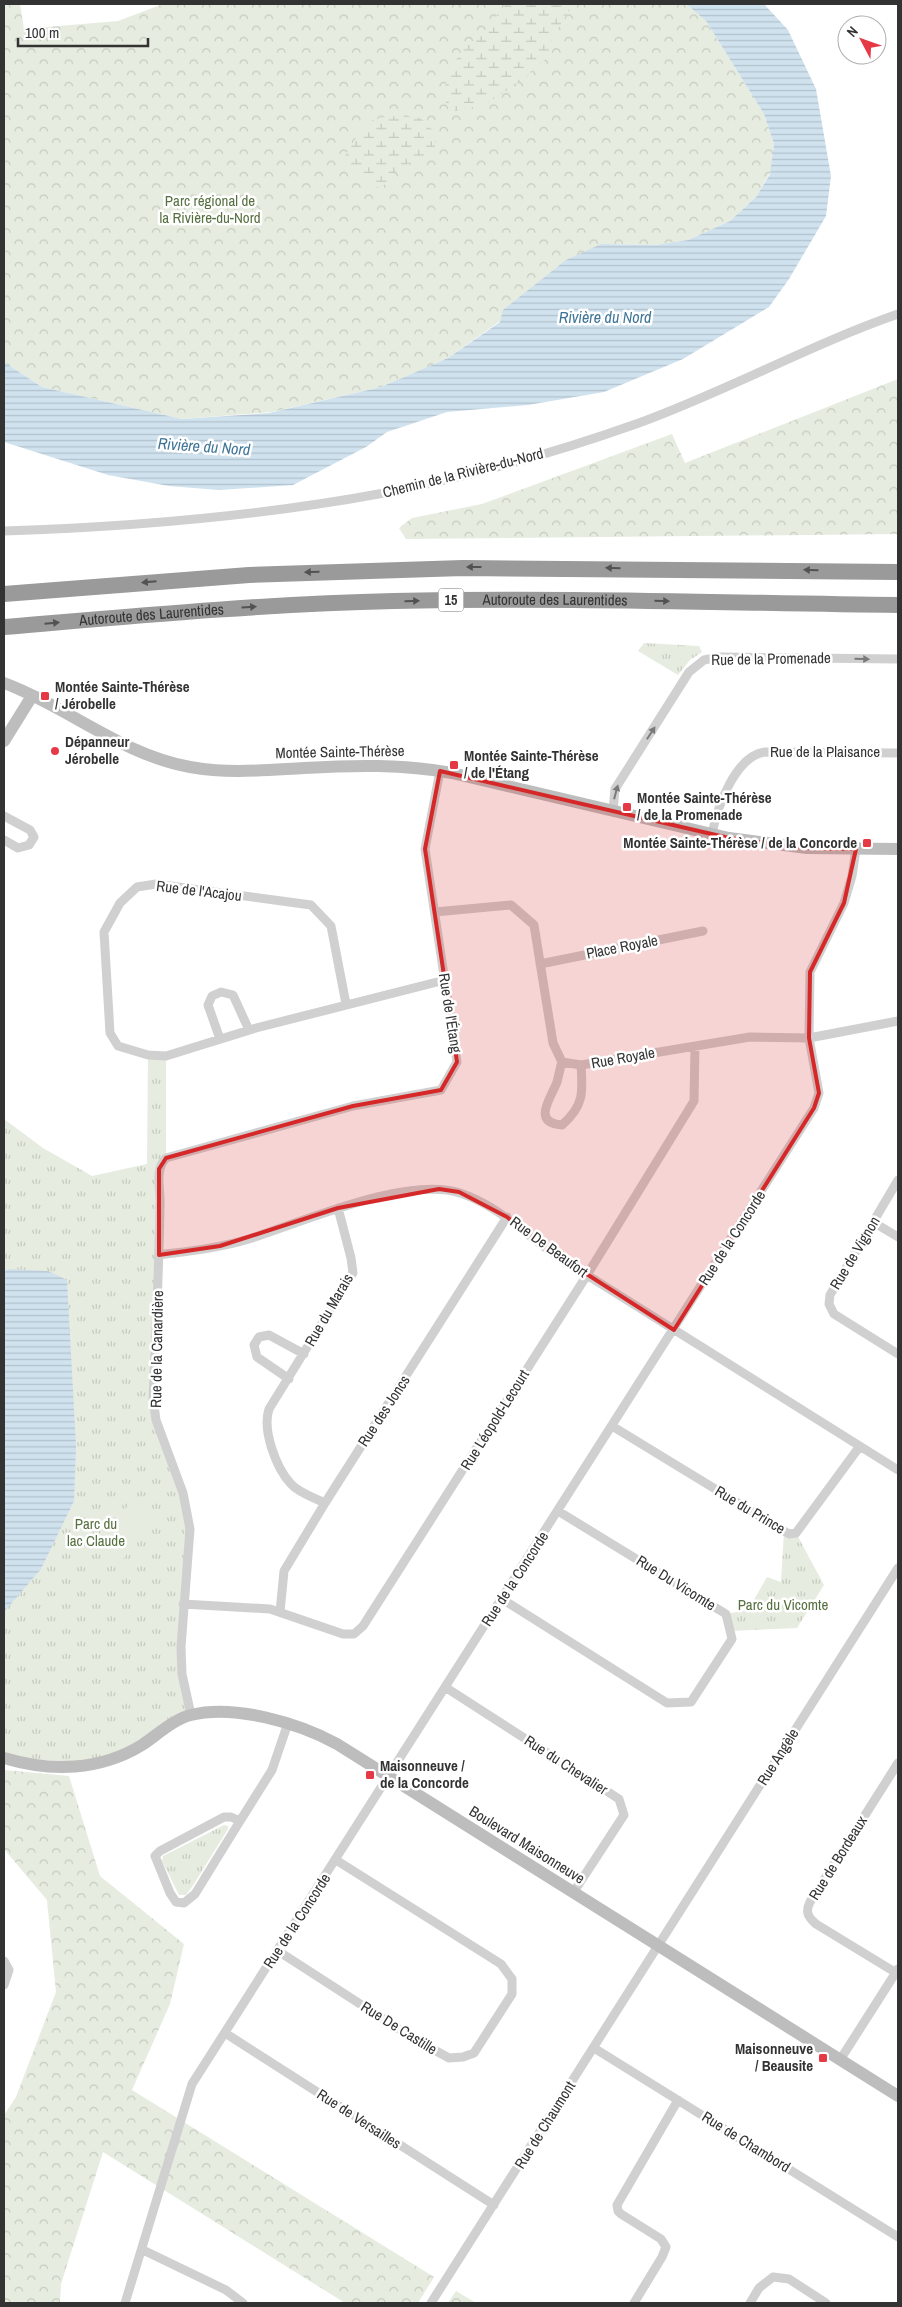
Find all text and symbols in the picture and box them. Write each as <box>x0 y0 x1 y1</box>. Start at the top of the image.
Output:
scale bar <box>18 15 148 47</box>
north arrow <box>837 15 887 65</box>
text: 100 m <box>25 22 59 43</box>
text: N <box>843 22 862 41</box>
park label: Parc régional de la Rivière-du-Nord <box>159 190 261 228</box>
water label: Rivière du Nord <box>559 306 652 328</box>
water label: Rivière du Nord <box>157 432 252 460</box>
street label: Chemin de la Rivière-du-Nord <box>380 442 545 503</box>
one-way arrow <box>466 563 482 571</box>
one-way arrow <box>605 563 621 571</box>
one-way arrow <box>802 566 818 574</box>
one-way arrow <box>303 568 319 576</box>
one-way arrow <box>141 578 157 586</box>
road number: 15 <box>438 588 464 612</box>
street label: Autoroute des Laurentides <box>481 589 628 610</box>
one-way arrow <box>404 597 420 605</box>
street label: Autoroute des Laurentides <box>77 598 225 631</box>
one-way arrow <box>654 598 670 606</box>
one-way arrow <box>241 603 257 611</box>
one-way arrow <box>45 619 61 627</box>
street label: Rue de la Promenade <box>711 647 831 670</box>
one-way arrow <box>855 655 871 663</box>
place label: Montée Sainte-Thérèse / Jérobelle <box>55 676 190 714</box>
marker: Montée Sainte-Thérèse / Jérobelle <box>39 690 51 702</box>
one-way arrow <box>646 726 656 739</box>
place label: Dépanneur Jérobelle <box>65 731 129 769</box>
street label: Montée Sainte-Thérèse <box>275 740 405 763</box>
street label: Rue de la Plaisance <box>770 741 880 762</box>
marker: Dépanneur Jérobelle <box>49 745 61 757</box>
place label: Montée Sainte-Thérèse / de l'Étang <box>464 745 599 783</box>
marker: Montée Sainte-Thérèse / de l'Étang <box>448 759 460 771</box>
one-way arrow <box>613 784 621 799</box>
place label: Montée Sainte-Thérèse / de la Promenade <box>637 787 772 825</box>
marker: Montée Sainte-Thérèse / de la Promenade <box>621 801 633 813</box>
place label: Montée Sainte-Thérèse / de la Concorde <box>623 832 857 853</box>
marker: Montée Sainte-Thérèse / de la Concorde <box>861 837 873 849</box>
street label: Rue de l'Acajou <box>155 875 243 906</box>
street label: Place Royale <box>584 929 660 964</box>
street label: Rue de l'Étang <box>434 972 467 1054</box>
street label: Rue Royale <box>589 1042 657 1073</box>
street label: Rue de la Concorde <box>693 1186 770 1289</box>
street label: Rue De Beaufort <box>506 1211 593 1282</box>
street label: Rue de Vignon <box>824 1212 885 1293</box>
street label: Rue du Marais <box>299 1270 358 1350</box>
street label: Rue de la Canardière <box>145 1290 168 1408</box>
street label: Rue Léopold-Lecourt <box>455 1365 534 1474</box>
street label: Rue des Joncs <box>353 1371 415 1451</box>
street label: Rue du Prince <box>711 1480 789 1539</box>
park label: Parc du lac Claude <box>67 1513 125 1551</box>
street label: Rue de la Concorde <box>476 1527 553 1630</box>
street label: Rue Du Vicomte <box>633 1550 720 1615</box>
park label: Parc du Vicomte <box>738 1594 829 1615</box>
street label: Rue Angèle <box>752 1724 803 1789</box>
street label: Rue du Chevalier <box>520 1730 612 1799</box>
place label: Maisonneuve / de la Concorde <box>380 1755 469 1793</box>
marker: Maisonneuve / de la Concorde <box>364 1769 376 1781</box>
street label: Boulevard Maisonneuve <box>465 1801 589 1889</box>
street label: Rue de Bordeaux <box>803 1811 872 1904</box>
street label: Rue de la Concorde <box>258 1869 335 1972</box>
street label: Rue De Castille <box>357 1996 441 2059</box>
place label: Maisonneuve / Beausite <box>735 2038 813 2076</box>
marker: Maisonneuve / Beausite <box>817 2052 829 2064</box>
street label: Rue de Chaumont <box>509 2076 580 2173</box>
street label: Rue de Versailles <box>313 2084 405 2154</box>
street label: Rue de Chambord <box>698 2106 794 2177</box>

